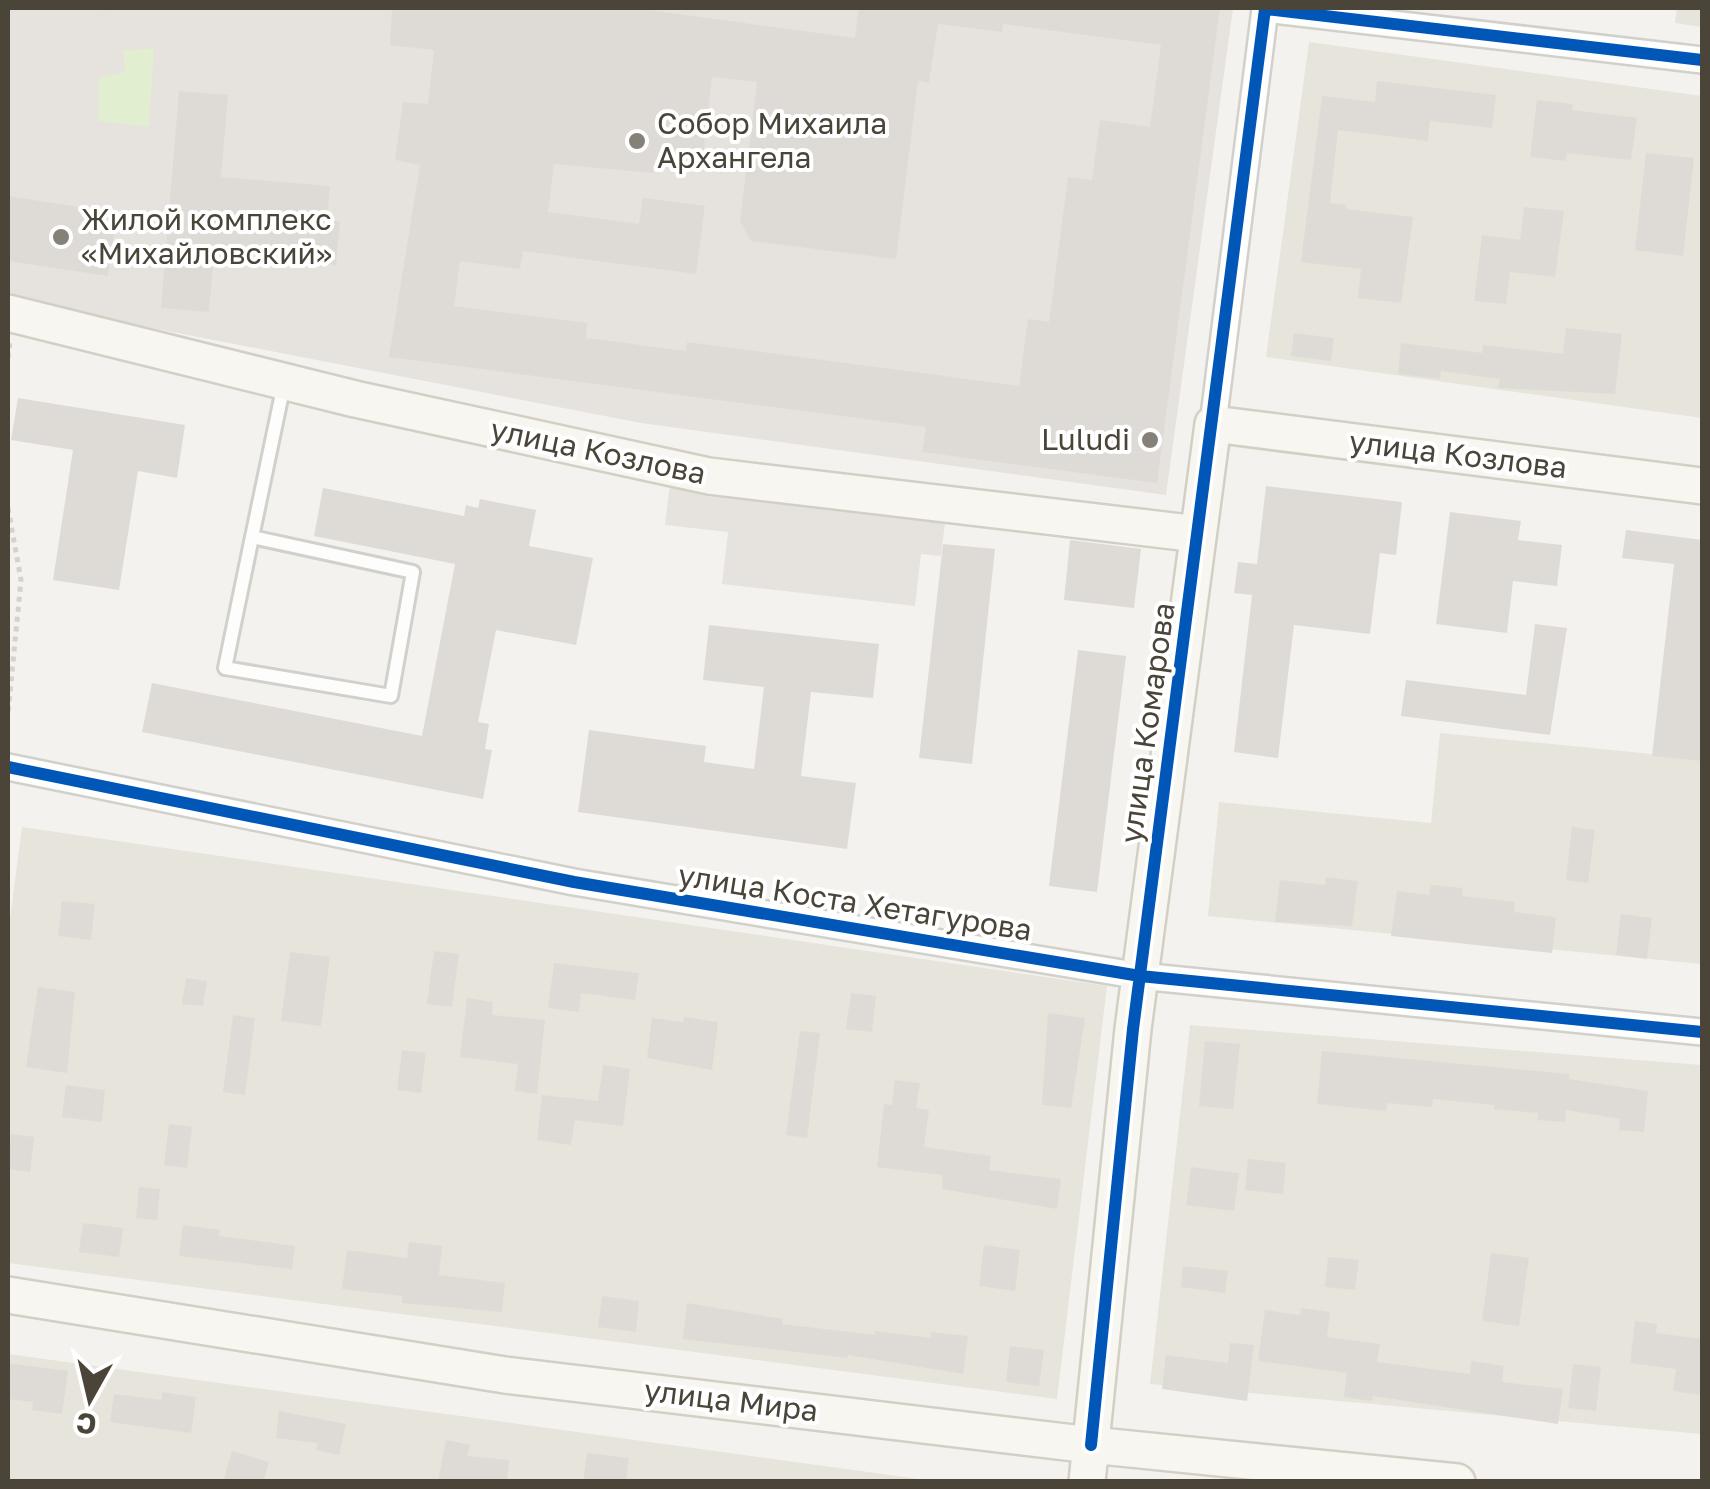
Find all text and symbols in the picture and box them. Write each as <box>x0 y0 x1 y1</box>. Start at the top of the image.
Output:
place label: Собор Михаила Архангела <box>657 105 887 175</box>
marker: Собор Михаила Архангела <box>626 130 648 152</box>
place label: Жилой комплекс «Михайловский» <box>81 201 332 271</box>
marker: Жилой комплекс «Михайловский» <box>50 226 72 248</box>
street label: улица Козлова <box>487 411 709 491</box>
place label: Luludi <box>1041 421 1130 457</box>
street label: улица Козлова <box>1347 423 1569 485</box>
marker: Luludi <box>1139 429 1161 451</box>
street label: улица Комарова <box>1112 600 1182 846</box>
street label: улица Коста Хетагурова <box>676 856 1035 948</box>
north arrow <box>40 1349 140 1449</box>
street label: улица Мира <box>642 1371 820 1429</box>
text: С <box>74 1407 99 1442</box>

